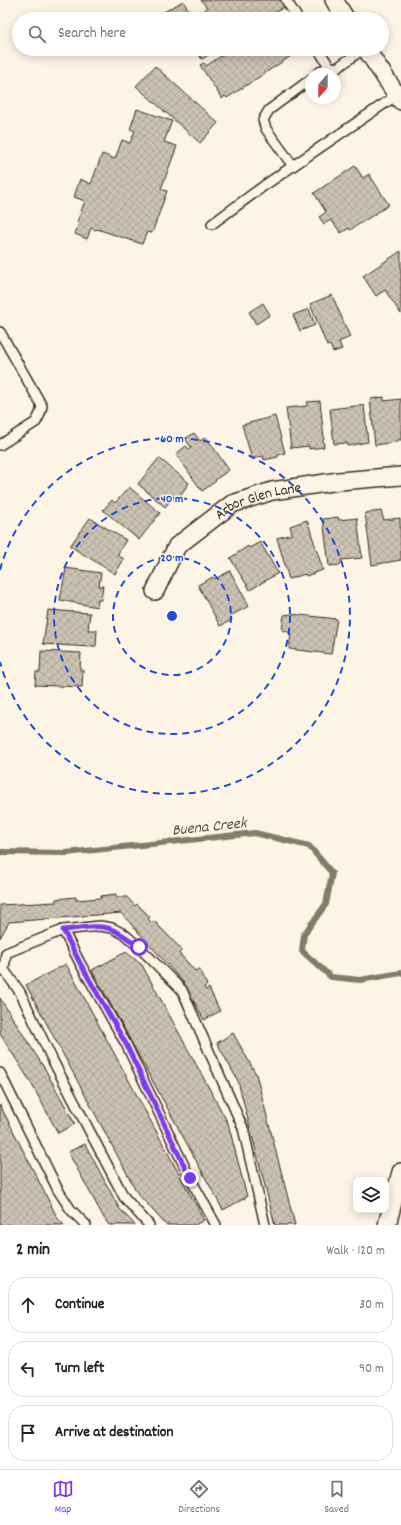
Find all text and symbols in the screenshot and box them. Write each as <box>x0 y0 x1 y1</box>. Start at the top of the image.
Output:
search box <box>12 12 389 56</box>
icon: search <box>26 23 48 45</box>
text: Search here <box>58 23 126 45</box>
north arrow <box>305 68 341 104</box>
text: 60 m <box>160 431 184 448</box>
street label: Arbor Glen Lane <box>211 478 303 526</box>
text: 40 m <box>161 491 183 508</box>
text: 20 m <box>161 550 183 567</box>
centre of rings <box>165 609 179 623</box>
water label: Buena Creek <box>171 812 249 843</box>
route start <box>130 938 148 956</box>
route end <box>181 1169 199 1187</box>
map controls <box>353 1177 389 1213</box>
button: layers <box>353 1177 389 1213</box>
text: 2 min <box>16 1239 50 1263</box>
text: Walk · 120 m <box>327 1242 385 1261</box>
icon: ahead <box>17 1294 39 1316</box>
text: Continue <box>55 1294 104 1316</box>
text: 30 m <box>359 1296 384 1315</box>
icon: left <box>17 1358 39 1380</box>
text: Turn left <box>55 1358 104 1380</box>
text: 90 m <box>359 1360 384 1379</box>
icon: arrive <box>17 1422 39 1444</box>
text: Arrive at destination <box>55 1422 173 1444</box>
tab: Map <box>52 1478 74 1518</box>
tab: Directions <box>178 1478 220 1518</box>
tab: Saved <box>324 1478 349 1518</box>

